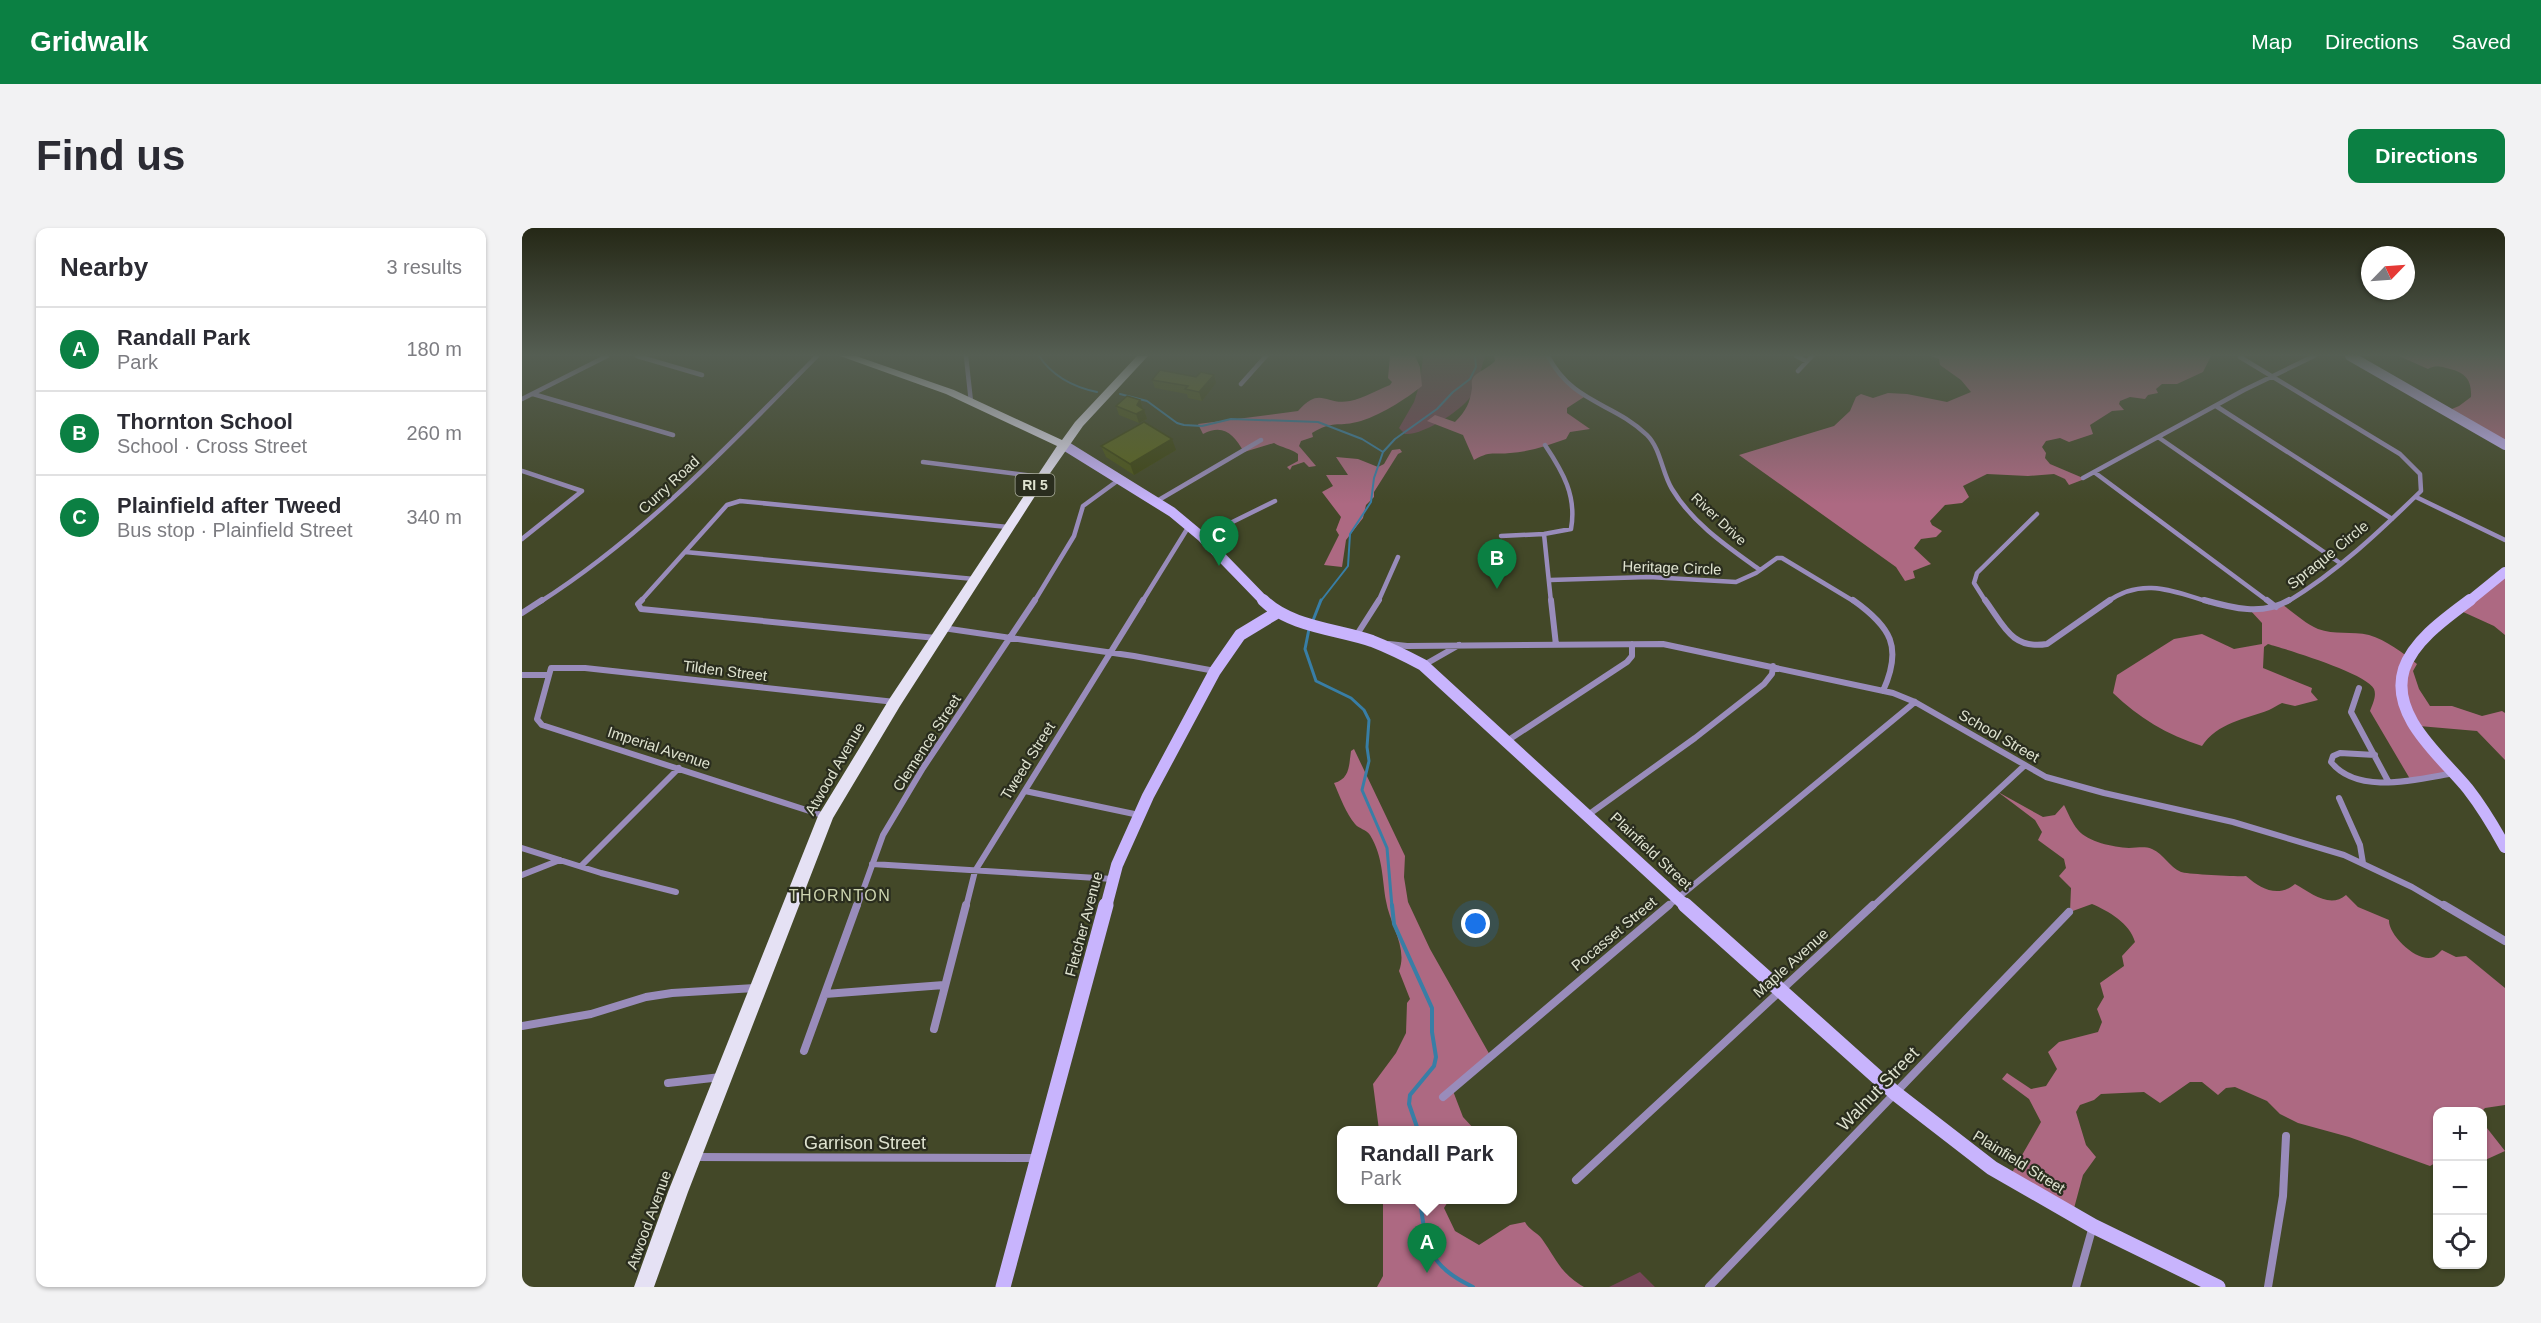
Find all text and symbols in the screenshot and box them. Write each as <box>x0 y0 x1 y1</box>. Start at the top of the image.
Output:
text: Gridwalk <box>30 26 148 57</box>
text: Map <box>2251 30 2292 53</box>
text: Directions <box>2325 30 2418 53</box>
text: Saved <box>2451 30 2511 53</box>
button: Directions <box>2348 129 2505 183</box>
text: Find us <box>36 132 185 179</box>
north arrow <box>2361 246 2415 300</box>
text: Nearby <box>60 252 148 282</box>
text: 3 results <box>386 256 462 278</box>
text: Randall Park <box>117 325 250 350</box>
text: A <box>72 338 87 360</box>
text: 180 m <box>406 338 462 360</box>
text: Park <box>117 351 158 373</box>
text: Thornton School <box>117 409 293 434</box>
text: B <box>72 422 87 444</box>
text: 260 m <box>406 422 462 444</box>
text: School · Cross Street <box>117 435 307 457</box>
street label: Curry Road <box>635 452 703 517</box>
road number: RI 5 <box>1016 474 1054 496</box>
street label: River Drive <box>1688 490 1750 549</box>
text: Plainfield after Tweed <box>117 493 342 518</box>
text: C <box>72 506 87 528</box>
text: 340 m <box>406 506 462 528</box>
pin: C <box>1200 516 1238 566</box>
street label: Spraque Circle <box>2284 517 2372 592</box>
text: Bus stop · Plainfield Street <box>117 519 353 541</box>
pin: B <box>1478 540 1516 589</box>
street label: Heritage Circle <box>1622 557 1722 578</box>
street label: Tilden Street <box>682 657 769 684</box>
street label: Clemence Street <box>889 691 965 794</box>
street label: School Street <box>1956 706 2043 766</box>
street label: Tweed Street <box>997 718 1059 803</box>
street label: Atwood Avenue <box>801 719 868 818</box>
street label: Imperial Avenue <box>606 723 713 772</box>
street label: Plainfield Street <box>1607 809 1696 893</box>
street label: Fletcher Avenue <box>1061 869 1106 978</box>
district label: THORNTON <box>789 887 891 904</box>
street label: Pocasset Street <box>1568 893 1660 974</box>
your location <box>1461 909 1490 938</box>
street label: Maple Avenue <box>1750 925 1832 1001</box>
street label: Walnut Street <box>1833 1043 1923 1135</box>
map controls <box>2433 1107 2487 1269</box>
button: + <box>2433 1107 2487 1161</box>
popup <box>1337 1126 1517 1204</box>
street label: Plainfield Street <box>1970 1127 2069 1197</box>
street label: Garrison Street <box>804 1133 926 1153</box>
text: Randall Park <box>1360 1141 1494 1166</box>
button: − <box>2433 1161 2487 1215</box>
text: Park <box>1360 1167 1401 1189</box>
street label: Atwood Avenue <box>623 1168 674 1272</box>
button: locate <box>2433 1215 2487 1269</box>
pin: A <box>1408 1224 1446 1273</box>

